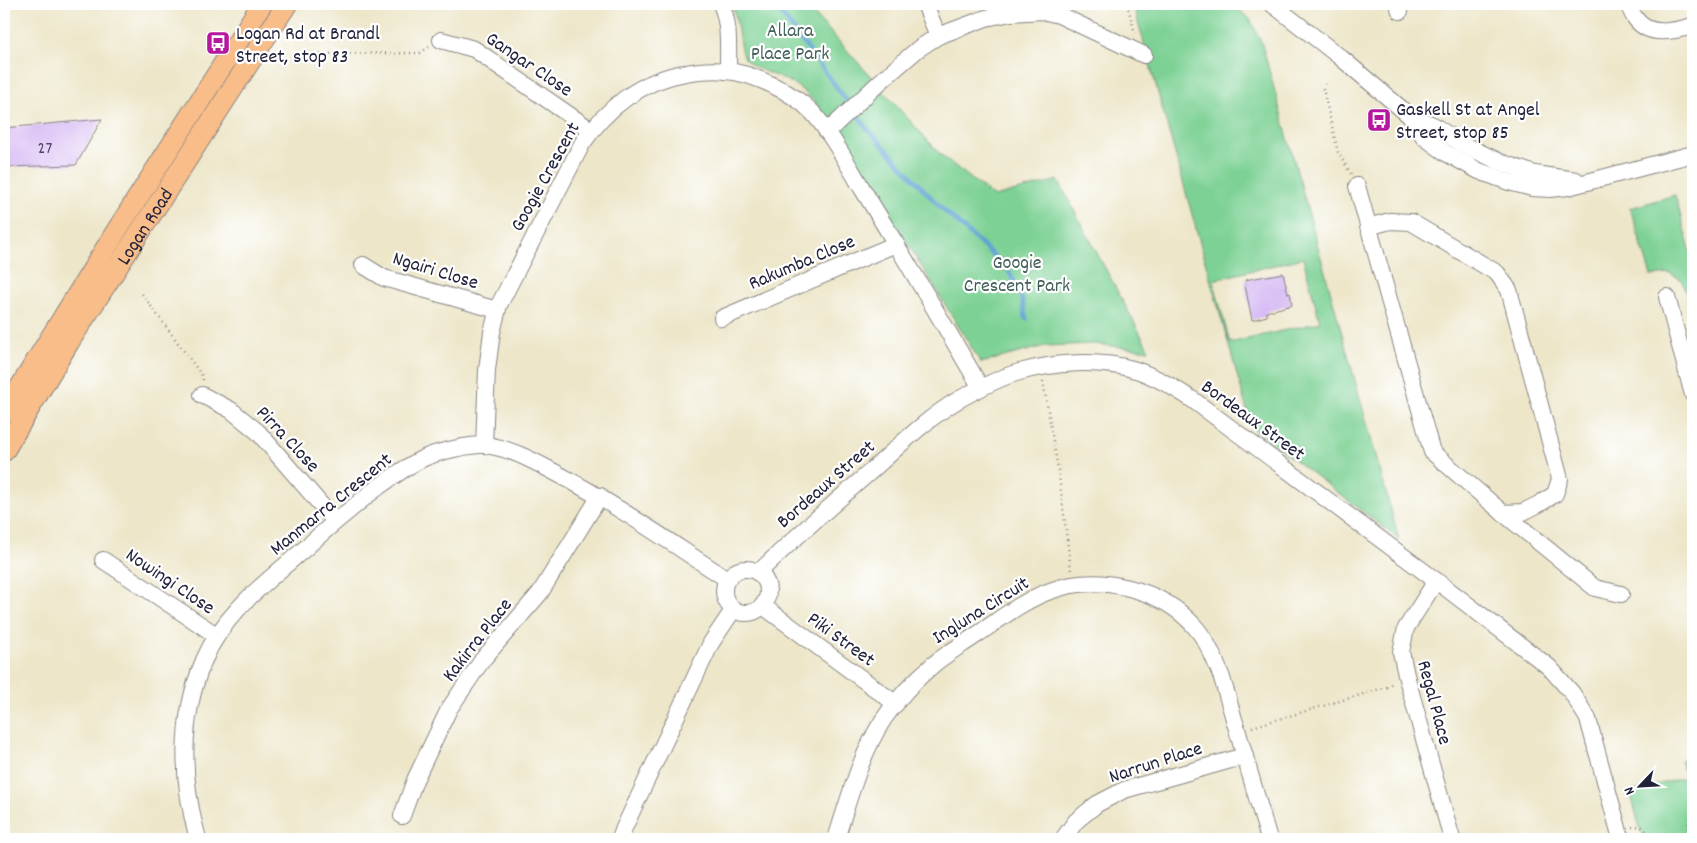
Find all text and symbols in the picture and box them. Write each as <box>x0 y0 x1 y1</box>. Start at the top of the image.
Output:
park label: Allara Place Park <box>751 18 829 69</box>
place label: Logan Rd at Brandl Street, stop 83 <box>236 21 380 72</box>
street label: Gangar Close <box>479 26 578 105</box>
bus stop icon: Logan Rd at Brandl Street, stop 83 <box>205 30 231 56</box>
place label: Gaskell St at Angel Street, stop 85 <box>1396 97 1540 148</box>
bus stop icon: Gaskell St at Angel Street, stop 85 <box>1366 107 1392 133</box>
street label: Googie Crescent <box>505 117 588 237</box>
house number: 27 <box>38 137 52 162</box>
street label: Logan Road <box>111 184 182 272</box>
street label: Rakumba Close <box>745 229 860 299</box>
street label: Ngairi Close <box>389 246 482 298</box>
park label: Googie Crescent Park <box>964 250 1070 301</box>
street label: Bordeaux Street <box>1194 374 1310 469</box>
street label: Pirra Close <box>248 400 325 480</box>
street label: Bordeaux Street <box>772 434 882 536</box>
street label: Manmarra Crescent <box>265 447 399 563</box>
street label: Nowingi Close <box>119 542 220 623</box>
street label: Ingluna Circuit <box>928 571 1035 652</box>
street label: Kakirra Place <box>437 593 520 689</box>
street label: Piki Street <box>801 606 880 675</box>
street label: Regal Place <box>1408 658 1458 748</box>
street label: Narrun Place <box>1106 736 1206 792</box>
north arrow <box>1614 760 1664 810</box>
text: N <box>1619 783 1641 798</box>

